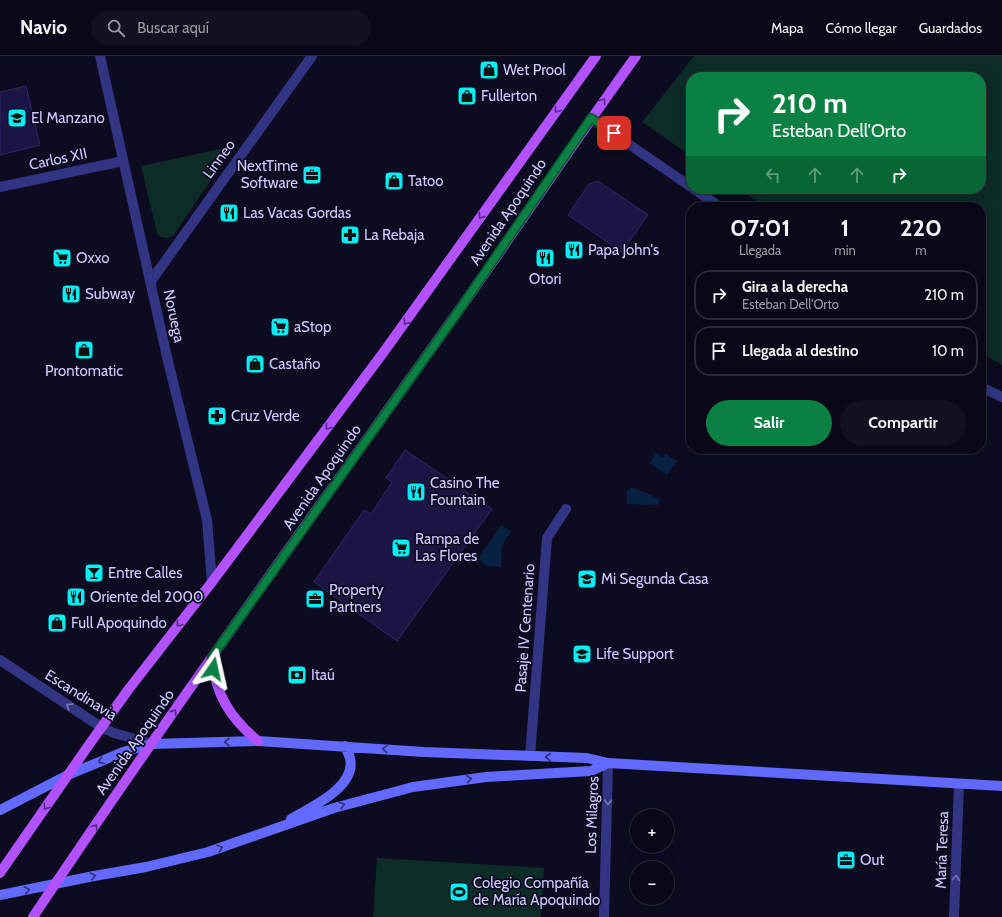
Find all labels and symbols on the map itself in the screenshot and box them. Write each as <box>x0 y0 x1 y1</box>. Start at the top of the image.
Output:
shop icon: Wet Prool <box>478 59 500 81</box>
place label: Wet Prool <box>503 61 566 79</box>
shop icon: Fullerton <box>456 85 478 107</box>
place label: Fullerton <box>481 87 537 105</box>
one-way arrow <box>598 99 605 106</box>
one-way arrow <box>555 106 562 113</box>
school or university icon: El Manzano <box>6 107 28 129</box>
place label: El Manzano <box>31 109 105 127</box>
pin <box>597 116 631 150</box>
street label: Linneo <box>199 136 239 182</box>
street label: Carlos XII <box>27 144 89 174</box>
street label: Avenida Apoquindo <box>466 155 550 269</box>
place label: NextTime Software <box>237 157 298 192</box>
office icon: NextTime Software <box>301 164 323 186</box>
shop icon: Tatoo <box>383 170 405 192</box>
place label: Tatoo <box>408 172 444 190</box>
restaurant icon: Las Vacas Gordas <box>218 202 240 224</box>
place label: Las Vacas Gordas <box>243 204 351 222</box>
one-way arrow <box>479 212 486 219</box>
pharmacy icon: La Rebaja <box>339 224 361 246</box>
place label: La Rebaja <box>364 226 425 244</box>
restaurant icon: Papa John's <box>563 239 585 261</box>
place label: Papa John's <box>588 241 659 259</box>
supermarket icon: Oxxo <box>51 247 73 269</box>
restaurant icon: Otori <box>534 247 556 269</box>
place label: Oxxo <box>76 249 110 267</box>
place label: Otori <box>529 270 561 288</box>
restaurant icon: Subway <box>60 283 82 305</box>
place label: Subway <box>85 285 135 303</box>
street label: Noruega <box>160 288 189 345</box>
supermarket icon: aStop <box>269 316 291 338</box>
place label: aStop <box>294 318 331 336</box>
one-way arrow <box>403 318 411 325</box>
shop icon: Prontomatic <box>73 339 95 361</box>
shop icon: Castaño <box>244 353 266 375</box>
place label: Castaño <box>269 355 321 373</box>
place label: Prontomatic <box>45 362 123 380</box>
pharmacy icon: Cruz Verde <box>206 405 228 427</box>
place label: Cruz Verde <box>231 407 300 425</box>
street label: Avenida Apoquindo <box>279 421 365 533</box>
one-way arrow <box>326 422 333 429</box>
place label: Casino The Fountain <box>430 474 500 509</box>
restaurant icon: Casino The Fountain <box>405 481 427 503</box>
place label: Rampa de Las Flores <box>415 530 480 565</box>
supermarket icon: Rampa de Las Flores <box>390 537 412 559</box>
bar icon: Entre Calles <box>83 562 105 584</box>
street label: Pasaje IV Centenario <box>512 563 538 693</box>
place label: Entre Calles <box>108 564 182 582</box>
school or university icon: Mi Segunda Casa <box>576 568 598 590</box>
place label: Mi Segunda Casa <box>601 570 709 588</box>
place label: Property Partners <box>329 581 384 616</box>
restaurant icon: Oriente del 2000 <box>65 586 87 608</box>
place label: Oriente del 2000 <box>90 588 204 606</box>
office icon: Property Partners <box>304 588 326 610</box>
shop icon: Full Apoquindo <box>46 612 68 634</box>
place label: Full Apoquindo <box>71 614 167 632</box>
one-way arrow <box>177 620 184 627</box>
school or university icon: Life Support <box>571 643 593 665</box>
place label: Life Support <box>596 645 674 663</box>
position arrow <box>192 648 234 690</box>
bank icon: Itaú <box>286 664 308 686</box>
street label: Escandinavia <box>42 666 121 725</box>
place label: Itaú <box>311 666 335 684</box>
street label: Avenida Apoquindo <box>92 686 178 798</box>
one-way arrow <box>66 703 73 711</box>
one-way arrow <box>169 709 176 716</box>
one-way arrow <box>224 738 230 746</box>
one-way arrow <box>382 744 388 753</box>
one-way arrow <box>545 752 551 761</box>
one-way arrow <box>98 756 105 764</box>
one-way arrow <box>466 775 473 784</box>
street label: Los Milagros <box>582 776 602 854</box>
one-way arrow <box>603 799 612 805</box>
one-way arrow <box>339 801 346 810</box>
one-way arrow <box>43 803 51 810</box>
street label: María Teresa <box>932 810 952 889</box>
one-way arrow <box>90 824 98 831</box>
one-way arrow <box>216 844 223 853</box>
office icon: Out <box>835 849 857 871</box>
place label: Out <box>860 851 884 869</box>
one-way arrow <box>90 872 96 881</box>
place label: Colegio Compañía de María Apoquindo <box>473 874 600 909</box>
one-way arrow <box>952 875 960 881</box>
sports icon: Colegio Compañía de María Apoquindo <box>448 881 470 903</box>
one-way arrow <box>24 886 30 894</box>

